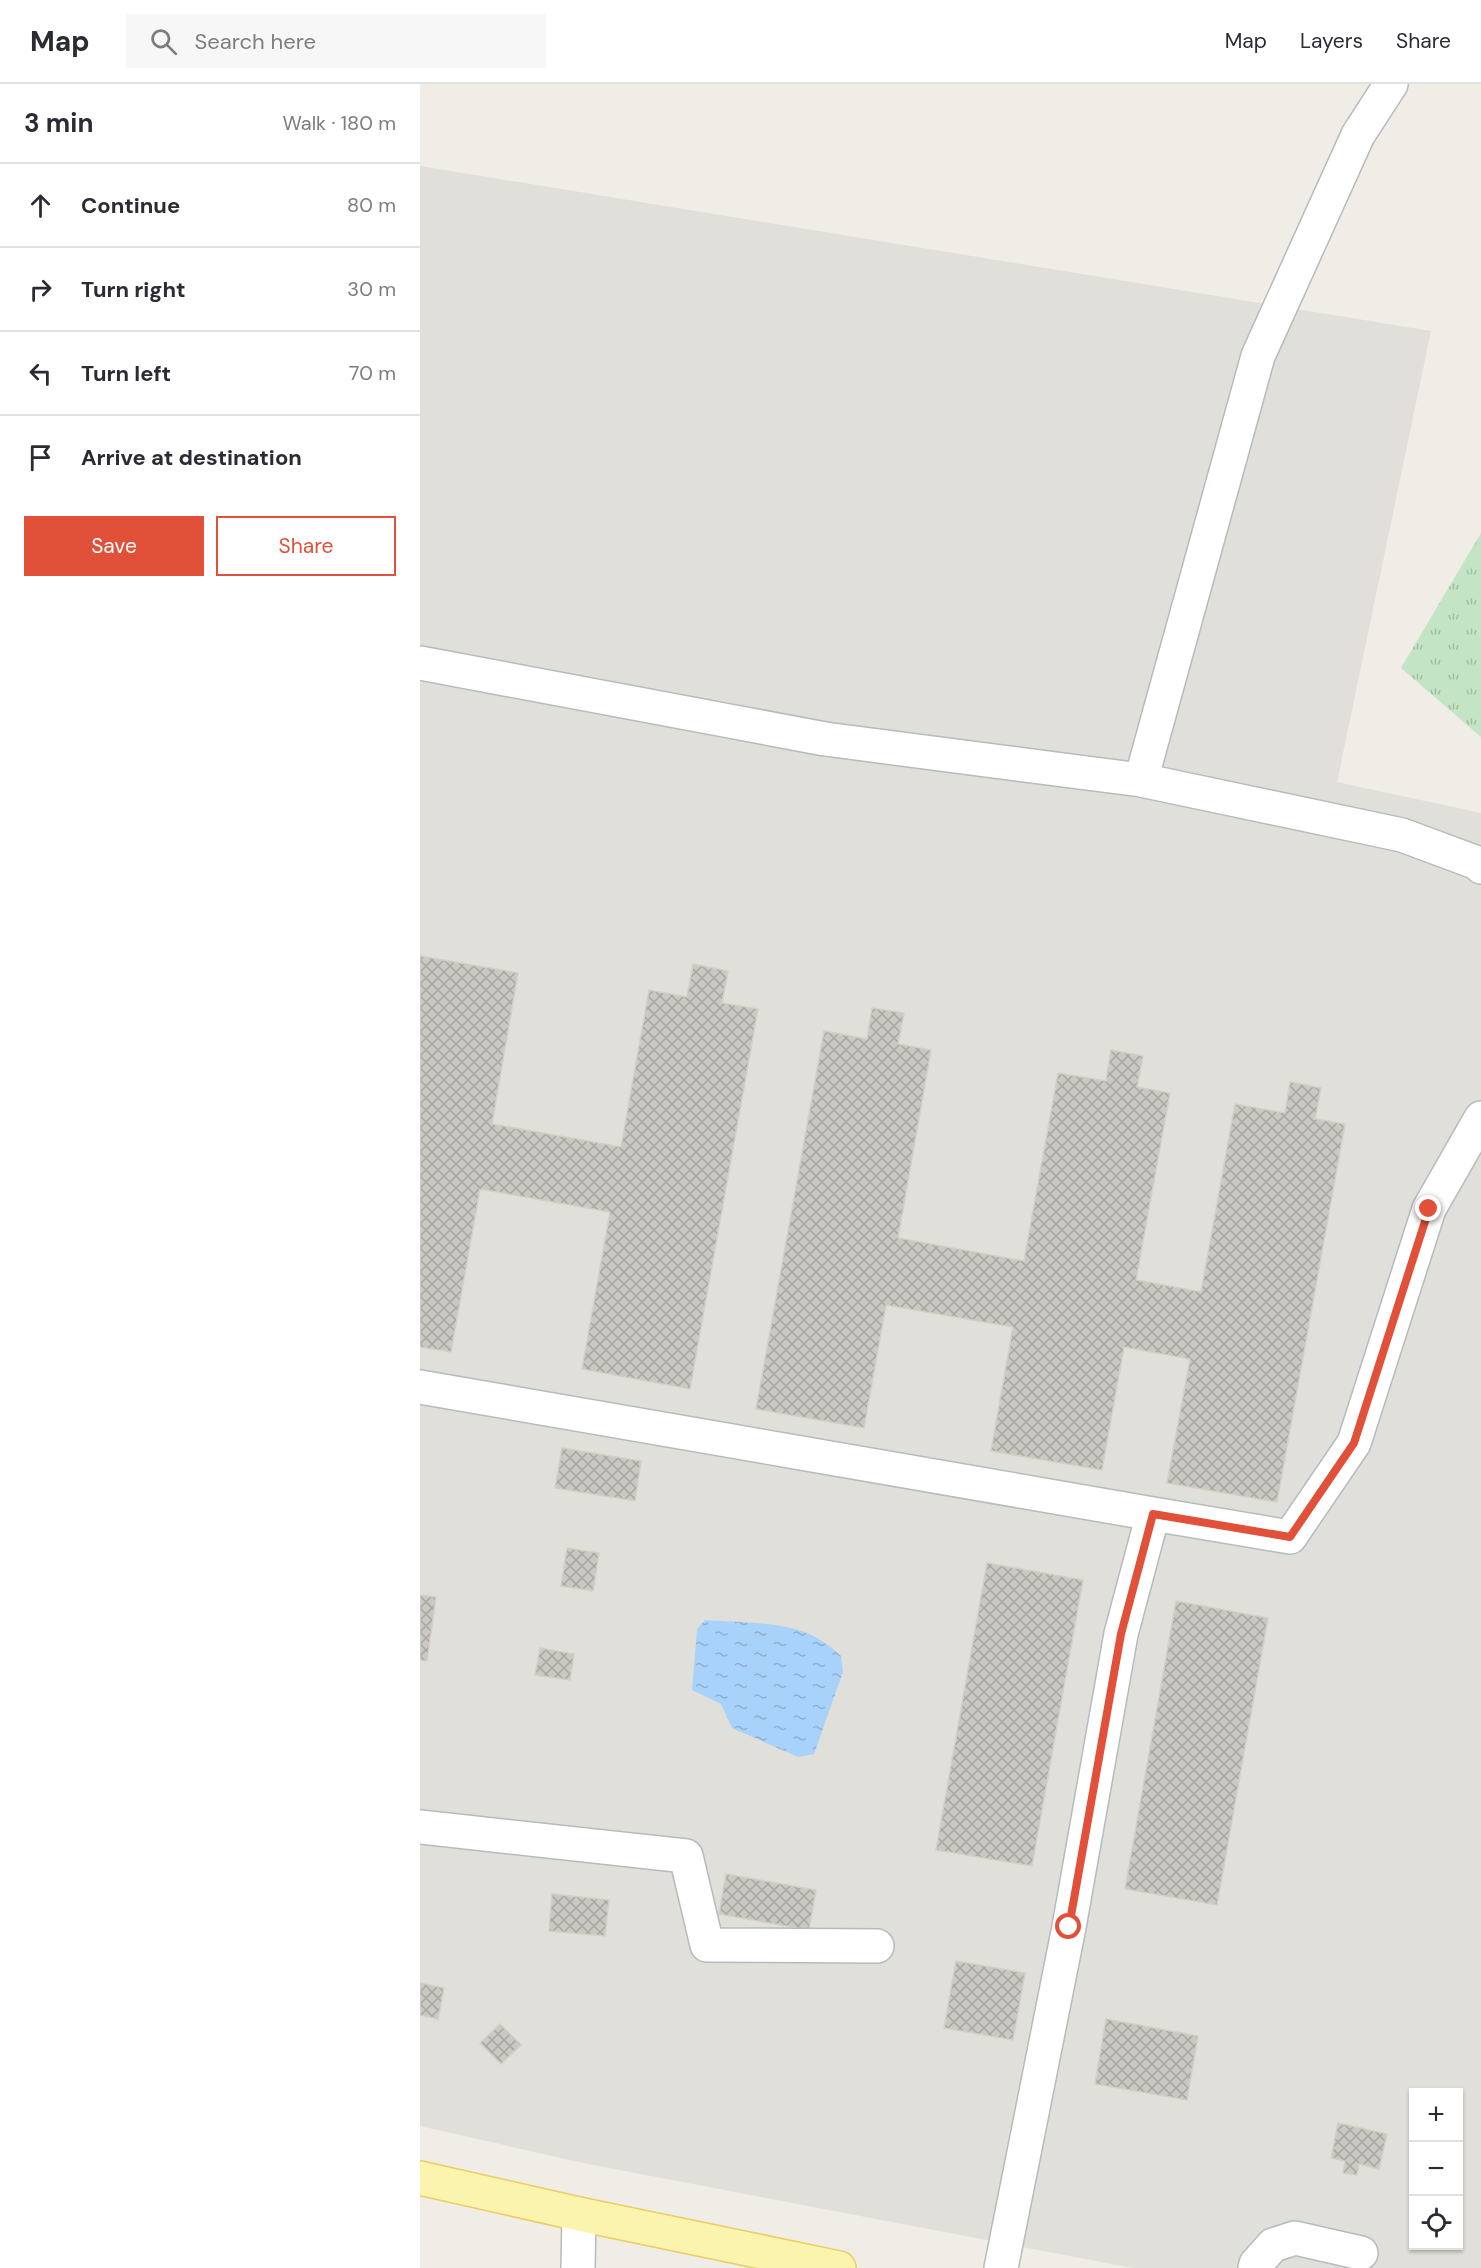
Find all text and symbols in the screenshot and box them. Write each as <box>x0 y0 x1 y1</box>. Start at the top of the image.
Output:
search box <box>126 14 546 68</box>
text: Map <box>30 23 90 60</box>
icon: search <box>147 25 180 58</box>
text: Search here <box>195 27 316 56</box>
text: Map <box>1225 27 1267 55</box>
text: Layers <box>1300 27 1363 55</box>
text: Share <box>1396 27 1451 55</box>
text: 3 min <box>24 106 93 140</box>
text: Walk · 180 m <box>282 110 396 136</box>
icon: ahead <box>24 189 57 222</box>
text: Continue <box>81 191 180 220</box>
text: 80 m <box>347 192 396 218</box>
icon: right <box>24 273 57 306</box>
text: Turn right <box>81 275 186 304</box>
text: 30 m <box>347 276 396 302</box>
icon: left <box>24 357 57 390</box>
text: Turn left <box>81 359 171 388</box>
text: 70 m <box>349 360 396 386</box>
icon: arrive <box>24 441 57 474</box>
text: Arrive at destination <box>81 443 302 472</box>
button: Save <box>24 516 204 576</box>
button: Share <box>216 516 396 576</box>
route end <box>1415 1195 1441 1221</box>
route start <box>1055 1913 1081 1939</box>
map controls <box>1409 2088 1463 2250</box>
button: + <box>1409 2088 1463 2142</box>
button: − <box>1409 2142 1463 2196</box>
button: locate <box>1409 2196 1463 2250</box>

